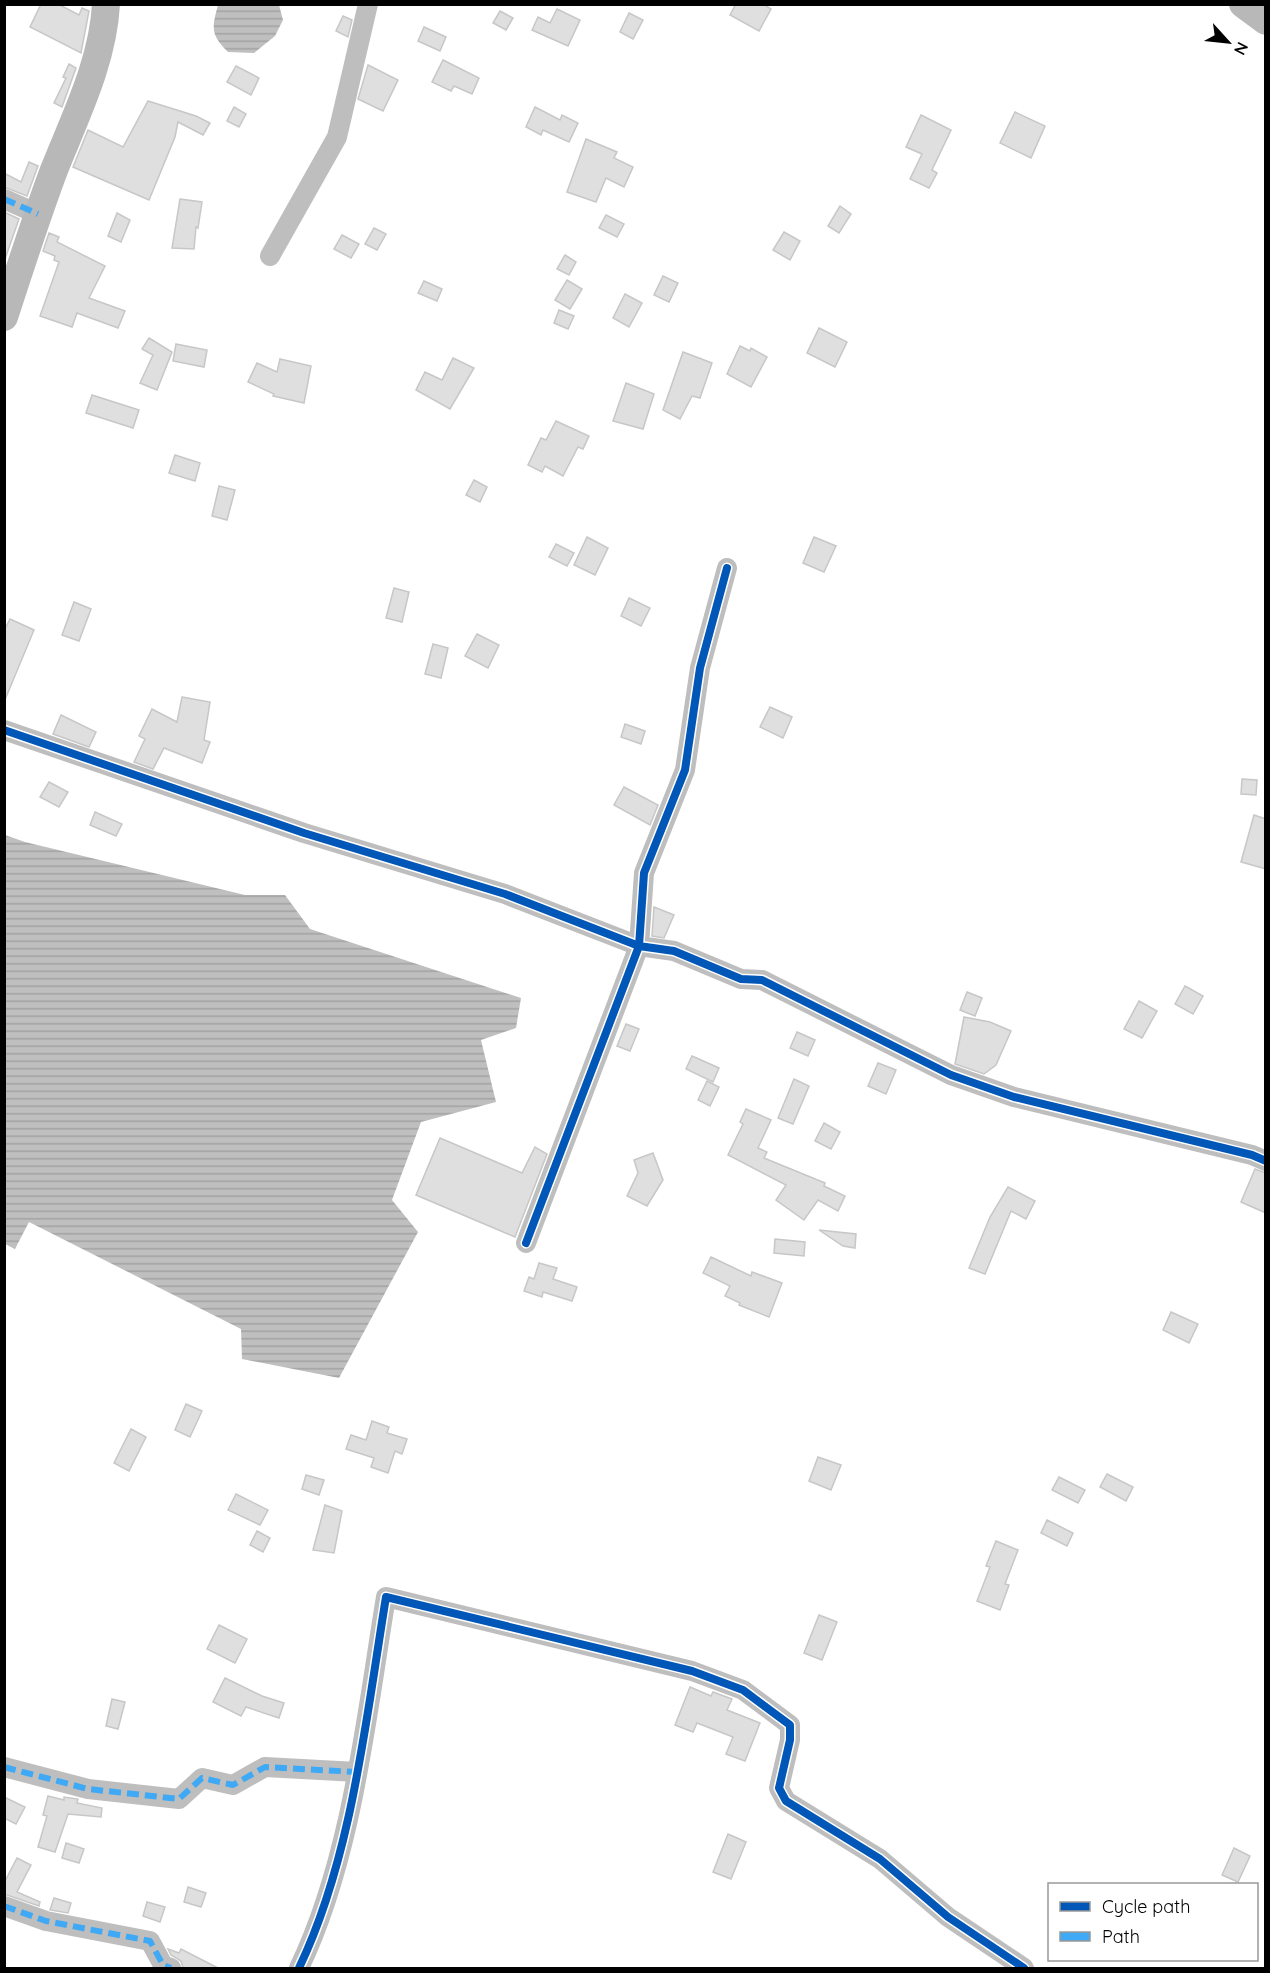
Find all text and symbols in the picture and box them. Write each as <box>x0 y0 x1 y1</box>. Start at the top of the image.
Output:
north arrow <box>1198 12 1258 72</box>
text: N <box>1230 39 1253 59</box>
legend <box>1048 1883 1258 1961</box>
text: Cycle path <box>1102 1895 1190 1918</box>
text: Path <box>1102 1925 1140 1948</box>

